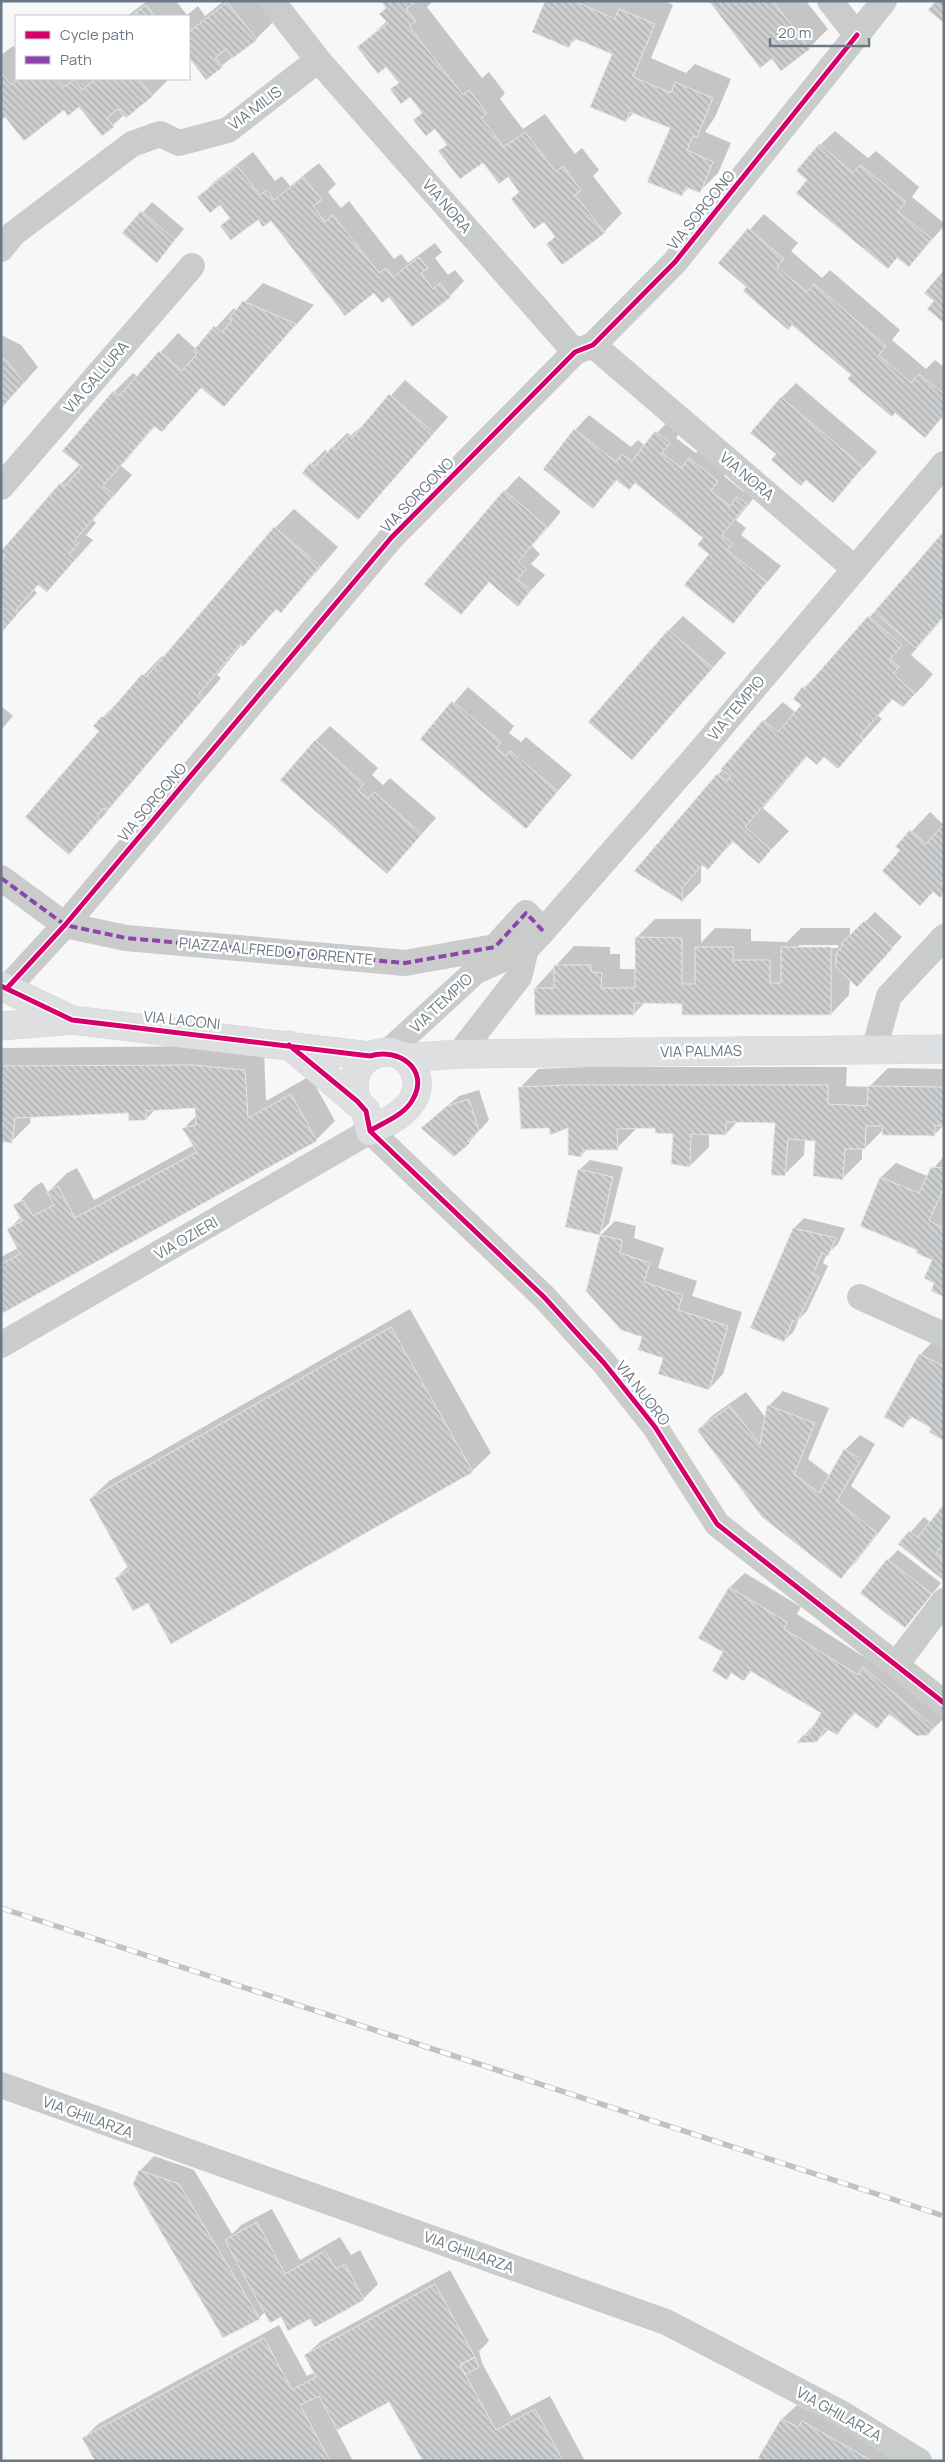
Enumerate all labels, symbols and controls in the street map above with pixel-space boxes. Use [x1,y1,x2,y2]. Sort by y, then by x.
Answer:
legend [15,15,190,80]
scale bar [770,15,869,47]
text: 20 m [778,22,811,43]
text: Cycle path [60,24,134,45]
text: Path [60,49,92,70]
street label: VIA MILIS [224,81,286,135]
street label: VIA SORGONO [662,166,740,254]
street label: VIA NORA [418,175,477,238]
street label: VIA GALLURA [59,336,134,418]
street label: VIA NORA [715,447,779,505]
street label: VIA SORGONO [376,453,458,537]
street label: VIA TEMPIO [703,671,769,745]
street label: VIA SORGONO [113,758,191,846]
street label: PIAZZA ALFREDO TORRENTE [178,932,374,970]
street label: VIA TEMPIO [405,968,477,1037]
street label: VIA LACONI [142,1006,222,1034]
street label: VIA PALMAS [660,1040,742,1062]
street label: VIA OZIERI [150,1211,222,1265]
street label: VIA NUORO [611,1356,675,1430]
street label: VIA GHILARZA [40,2091,137,2143]
street label: VIA GHILARZA [421,2226,518,2278]
street label: VIA GHILARZA [792,2382,886,2446]

